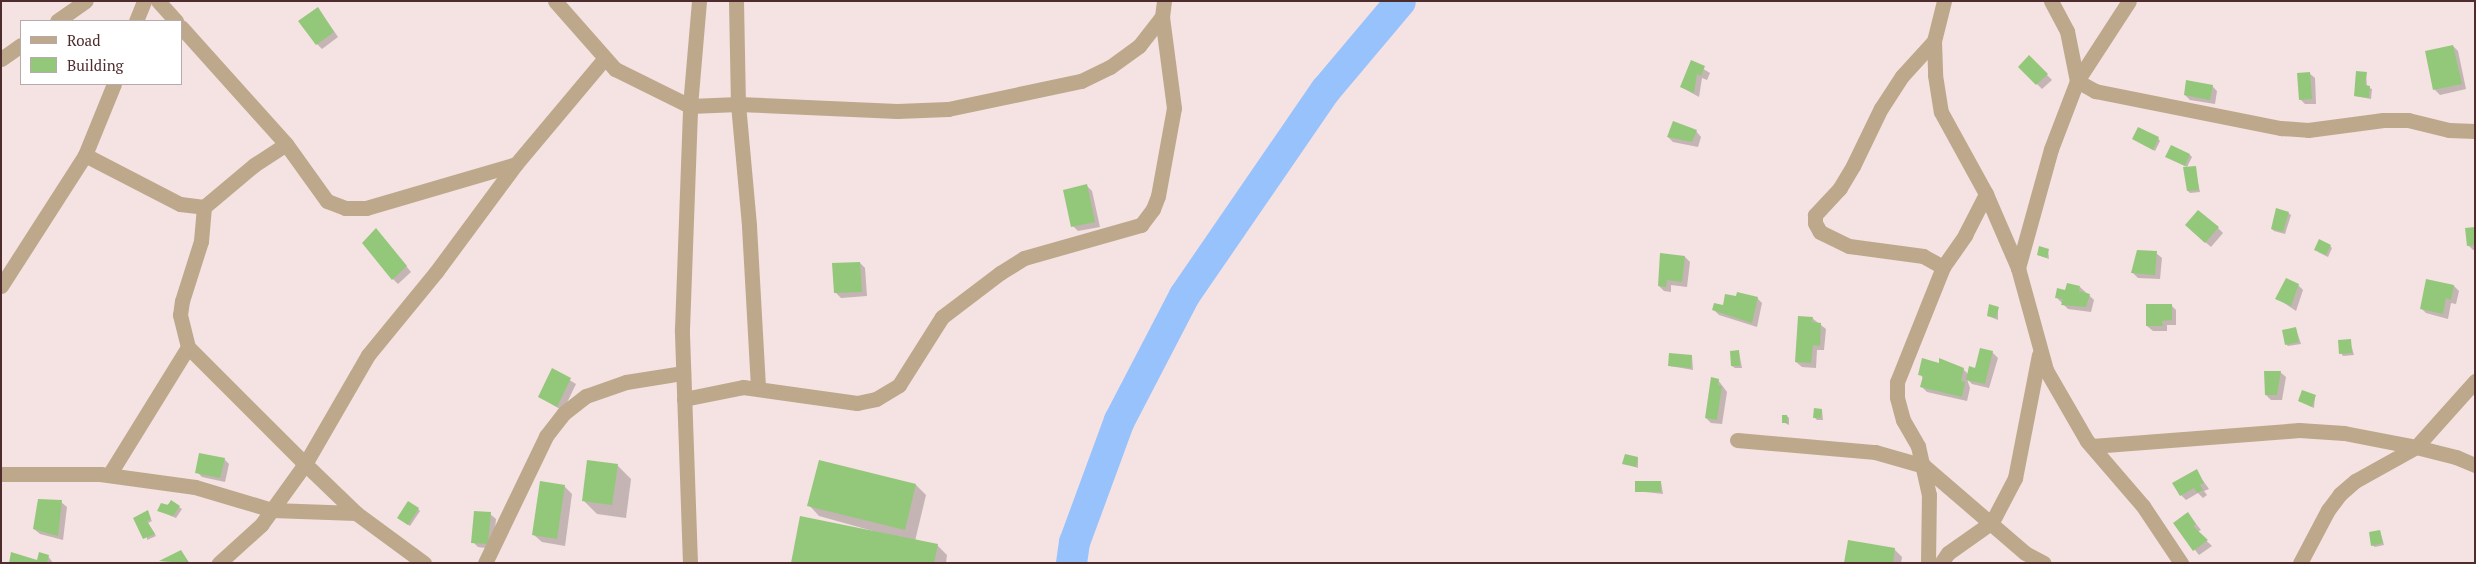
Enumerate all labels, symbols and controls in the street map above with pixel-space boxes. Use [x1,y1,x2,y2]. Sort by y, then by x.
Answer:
legend [20,20,182,85]
text: Road [67,30,100,50]
text: Building [67,55,124,75]

